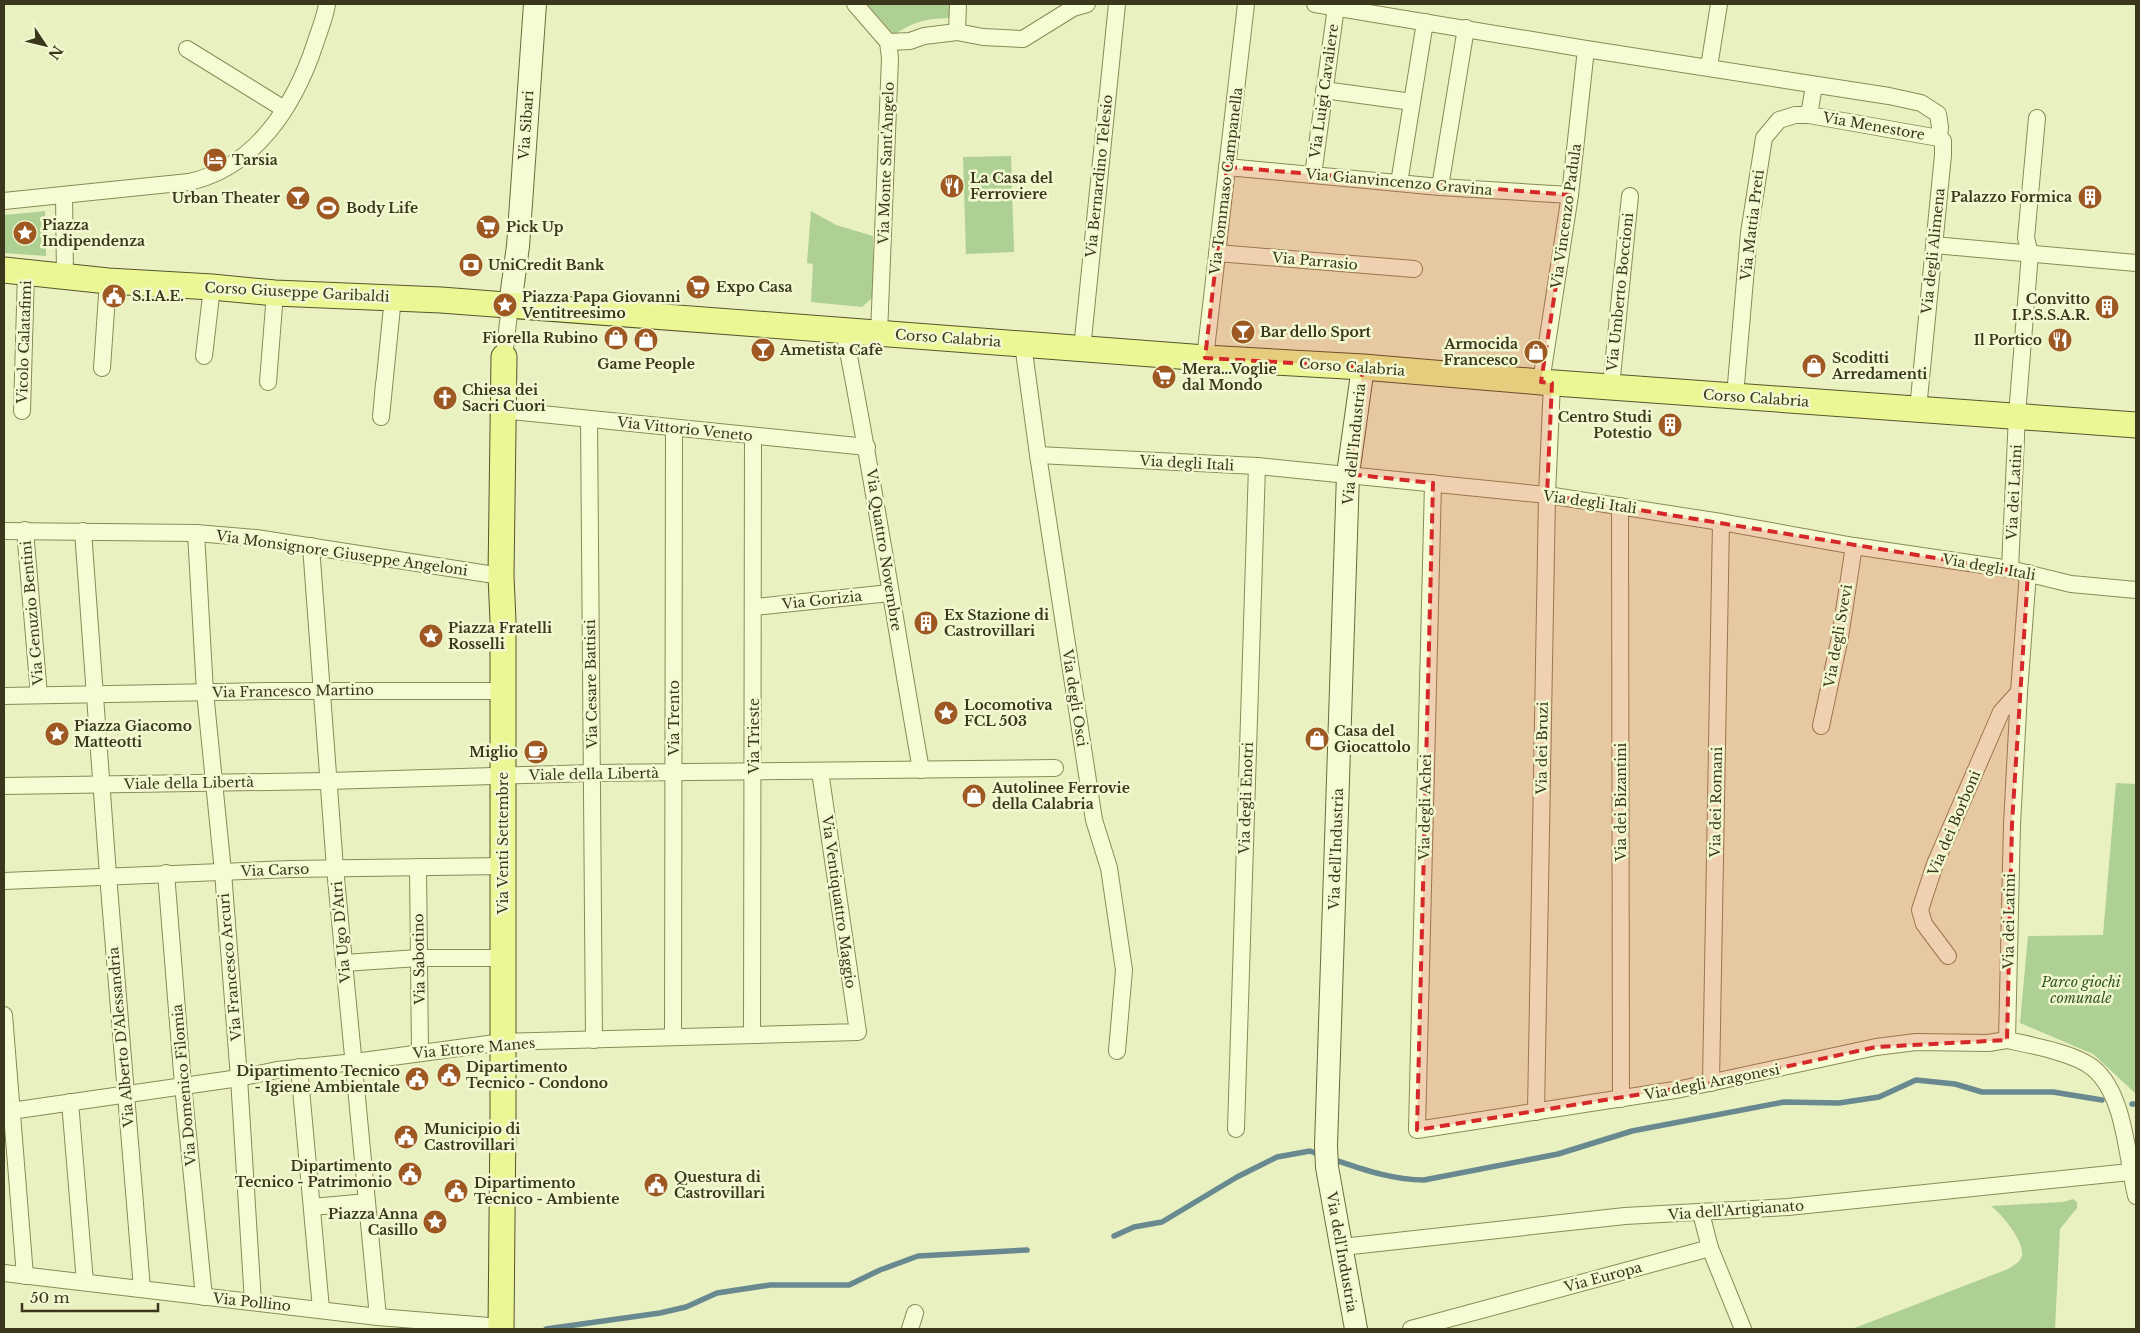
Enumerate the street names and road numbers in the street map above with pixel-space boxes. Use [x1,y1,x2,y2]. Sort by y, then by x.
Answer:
street label: Via Luigi Cavaliere [1306,23,1342,160]
street label: Via Monte Sant'Angelo [874,81,898,246]
street label: Via Tommaso Campanella [1205,86,1246,277]
street label: Via Sibari [515,90,537,161]
street label: Via Bernardino Telesio [1081,94,1117,259]
street label: Via Menestore [1821,108,1926,144]
street label: Via Vincenzo Padula [1547,142,1585,291]
street label: Via Gianvincenzo Gravina [1304,165,1493,199]
street label: Via Mattia Preti [1736,168,1768,282]
street label: Via degli Alimena [1917,187,1949,316]
street label: Via Umberto Boccioni [1603,212,1637,373]
street label: Via Parrasio [1270,248,1359,274]
street label: Corso Giuseppe Garibaldi [204,278,390,306]
street label: Vicolo Calatafimi [13,280,35,405]
street label: Corso Calabria [894,325,1002,351]
street label: Corso Calabria [1298,354,1406,380]
street label: Via dell'Industria [1339,382,1369,507]
street label: Corso Calabria [1702,385,1810,411]
street label: Via Vittorio Veneto [615,413,754,445]
street label: Via dei Latini [2002,443,2026,541]
street label: Via degli Itali [1138,451,1235,474]
street label: Via Quattro Novembre [862,467,906,632]
street label: Via degli Itali [1541,486,1638,518]
street label: Via Monsignore Giuseppe Angeloni [214,526,469,580]
street label: Via Genuzio Bentini [17,540,47,687]
street label: Via degli Itali [1940,550,2037,584]
street label: Via degli Svevi [1820,583,1856,690]
street label: Via Gorizia [780,587,863,613]
street label: Via Cesare Battisti [581,619,601,750]
street label: Via degli Osci [1058,647,1092,748]
street label: Via Trento [665,680,683,757]
street label: Via Francesco Martino [211,681,374,701]
street label: Via Trieste [745,698,763,775]
street label: Via dei Bruzi [1532,701,1552,796]
street label: Via degli Enotri [1235,741,1257,855]
street label: Via dei Bizantini [1612,742,1630,862]
street label: Via dei Romani [1706,746,1726,859]
street label: Via degli Achei [1415,753,1435,861]
street label: Viale della Libertà [528,764,659,784]
street label: Via dei Borboni [1923,767,1984,879]
street label: Via Venti Settembre [494,772,512,915]
street label: Viale della Libertà [123,773,254,793]
street label: Via dell'Industria [1325,787,1347,911]
street label: Via Ventiquattro Maggio [818,813,860,990]
street label: Via Carso [239,860,310,880]
street label: Via dei Latini [1999,873,2019,970]
street label: Via Ugo D'Atri [328,880,355,985]
street label: Via Francesco Arcuri [215,892,246,1043]
street label: Via Sabotino [409,913,429,1006]
street label: Via Alberto D'Alessandria [104,946,138,1129]
street label: Via Domenico Filomia [168,1003,200,1168]
street label: Via Ettore Manes [411,1034,536,1062]
street label: Via degli Aragonesi [1642,1060,1781,1104]
street label: Via dell'Industria [1322,1189,1361,1314]
street label: Via dell'Artigianato [1666,1196,1805,1224]
street label: Via Europa [1561,1258,1644,1296]
street label: Via Pollino [211,1289,292,1315]

